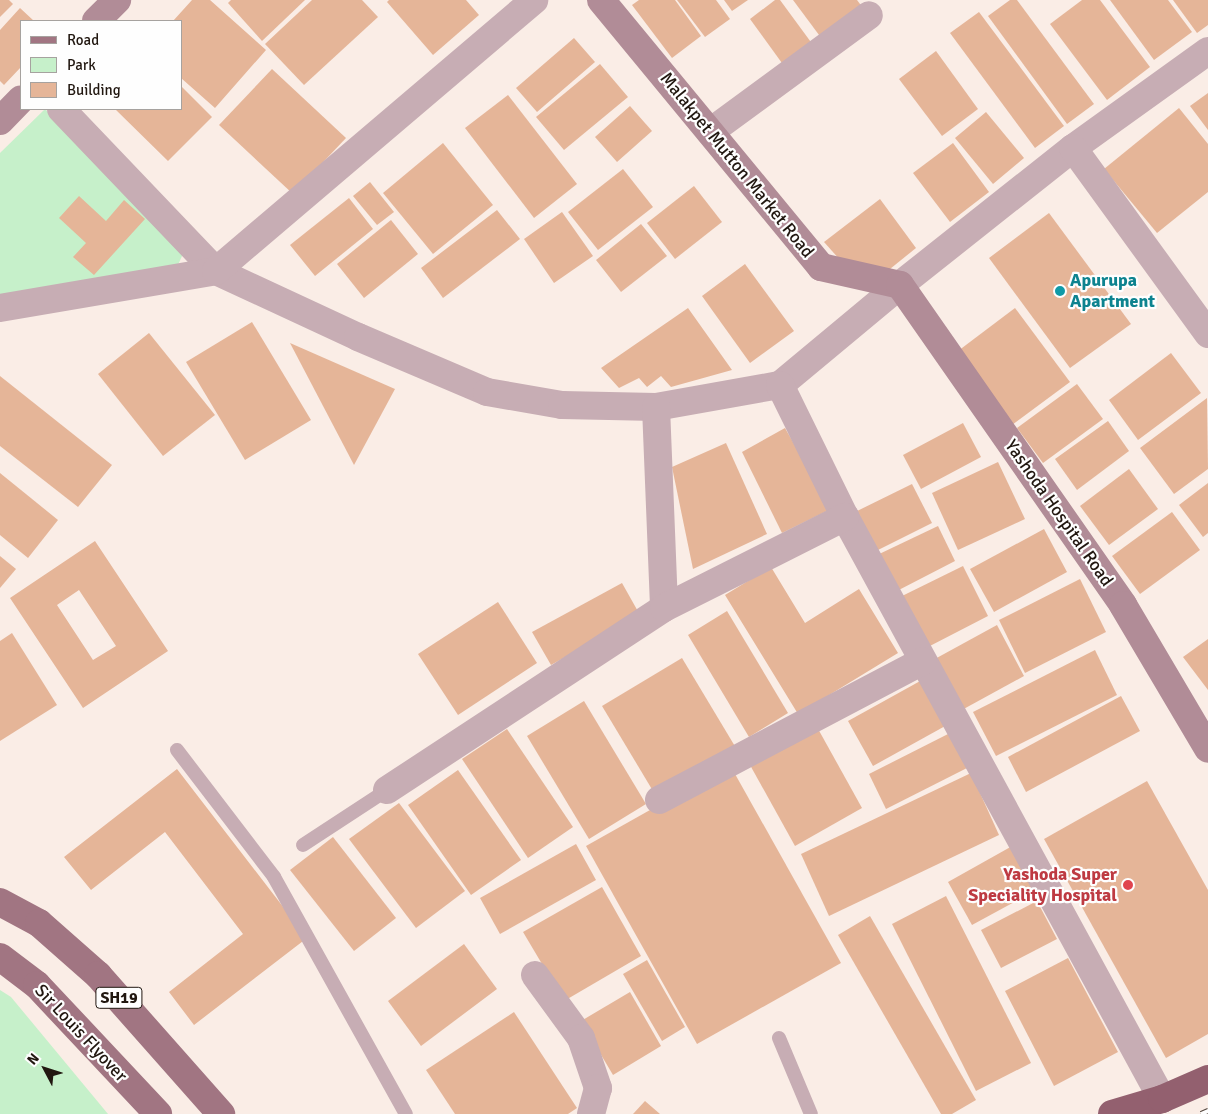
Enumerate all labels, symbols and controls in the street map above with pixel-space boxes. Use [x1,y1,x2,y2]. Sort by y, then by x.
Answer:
legend [20,20,182,110]
text: Road [67,31,99,49]
text: Park [67,56,96,74]
street label: Malakpet Mutton Market Road [655,68,819,262]
text: Building [67,81,121,99]
place label: Apurupa Apartment [1070,270,1155,312]
marker: Apurupa Apartment [1054,285,1066,297]
street label: Yashoda Hospital Road [1000,436,1118,590]
place label: Yashoda Super Speciality Hospital [968,864,1117,906]
marker: Yashoda Super Speciality Hospital [1121,878,1135,892]
street label: Sir Louis Flyover [30,980,132,1086]
road number: SH19 [95,984,143,1011]
north arrow [20,1044,70,1094]
text: N [23,1050,43,1068]

